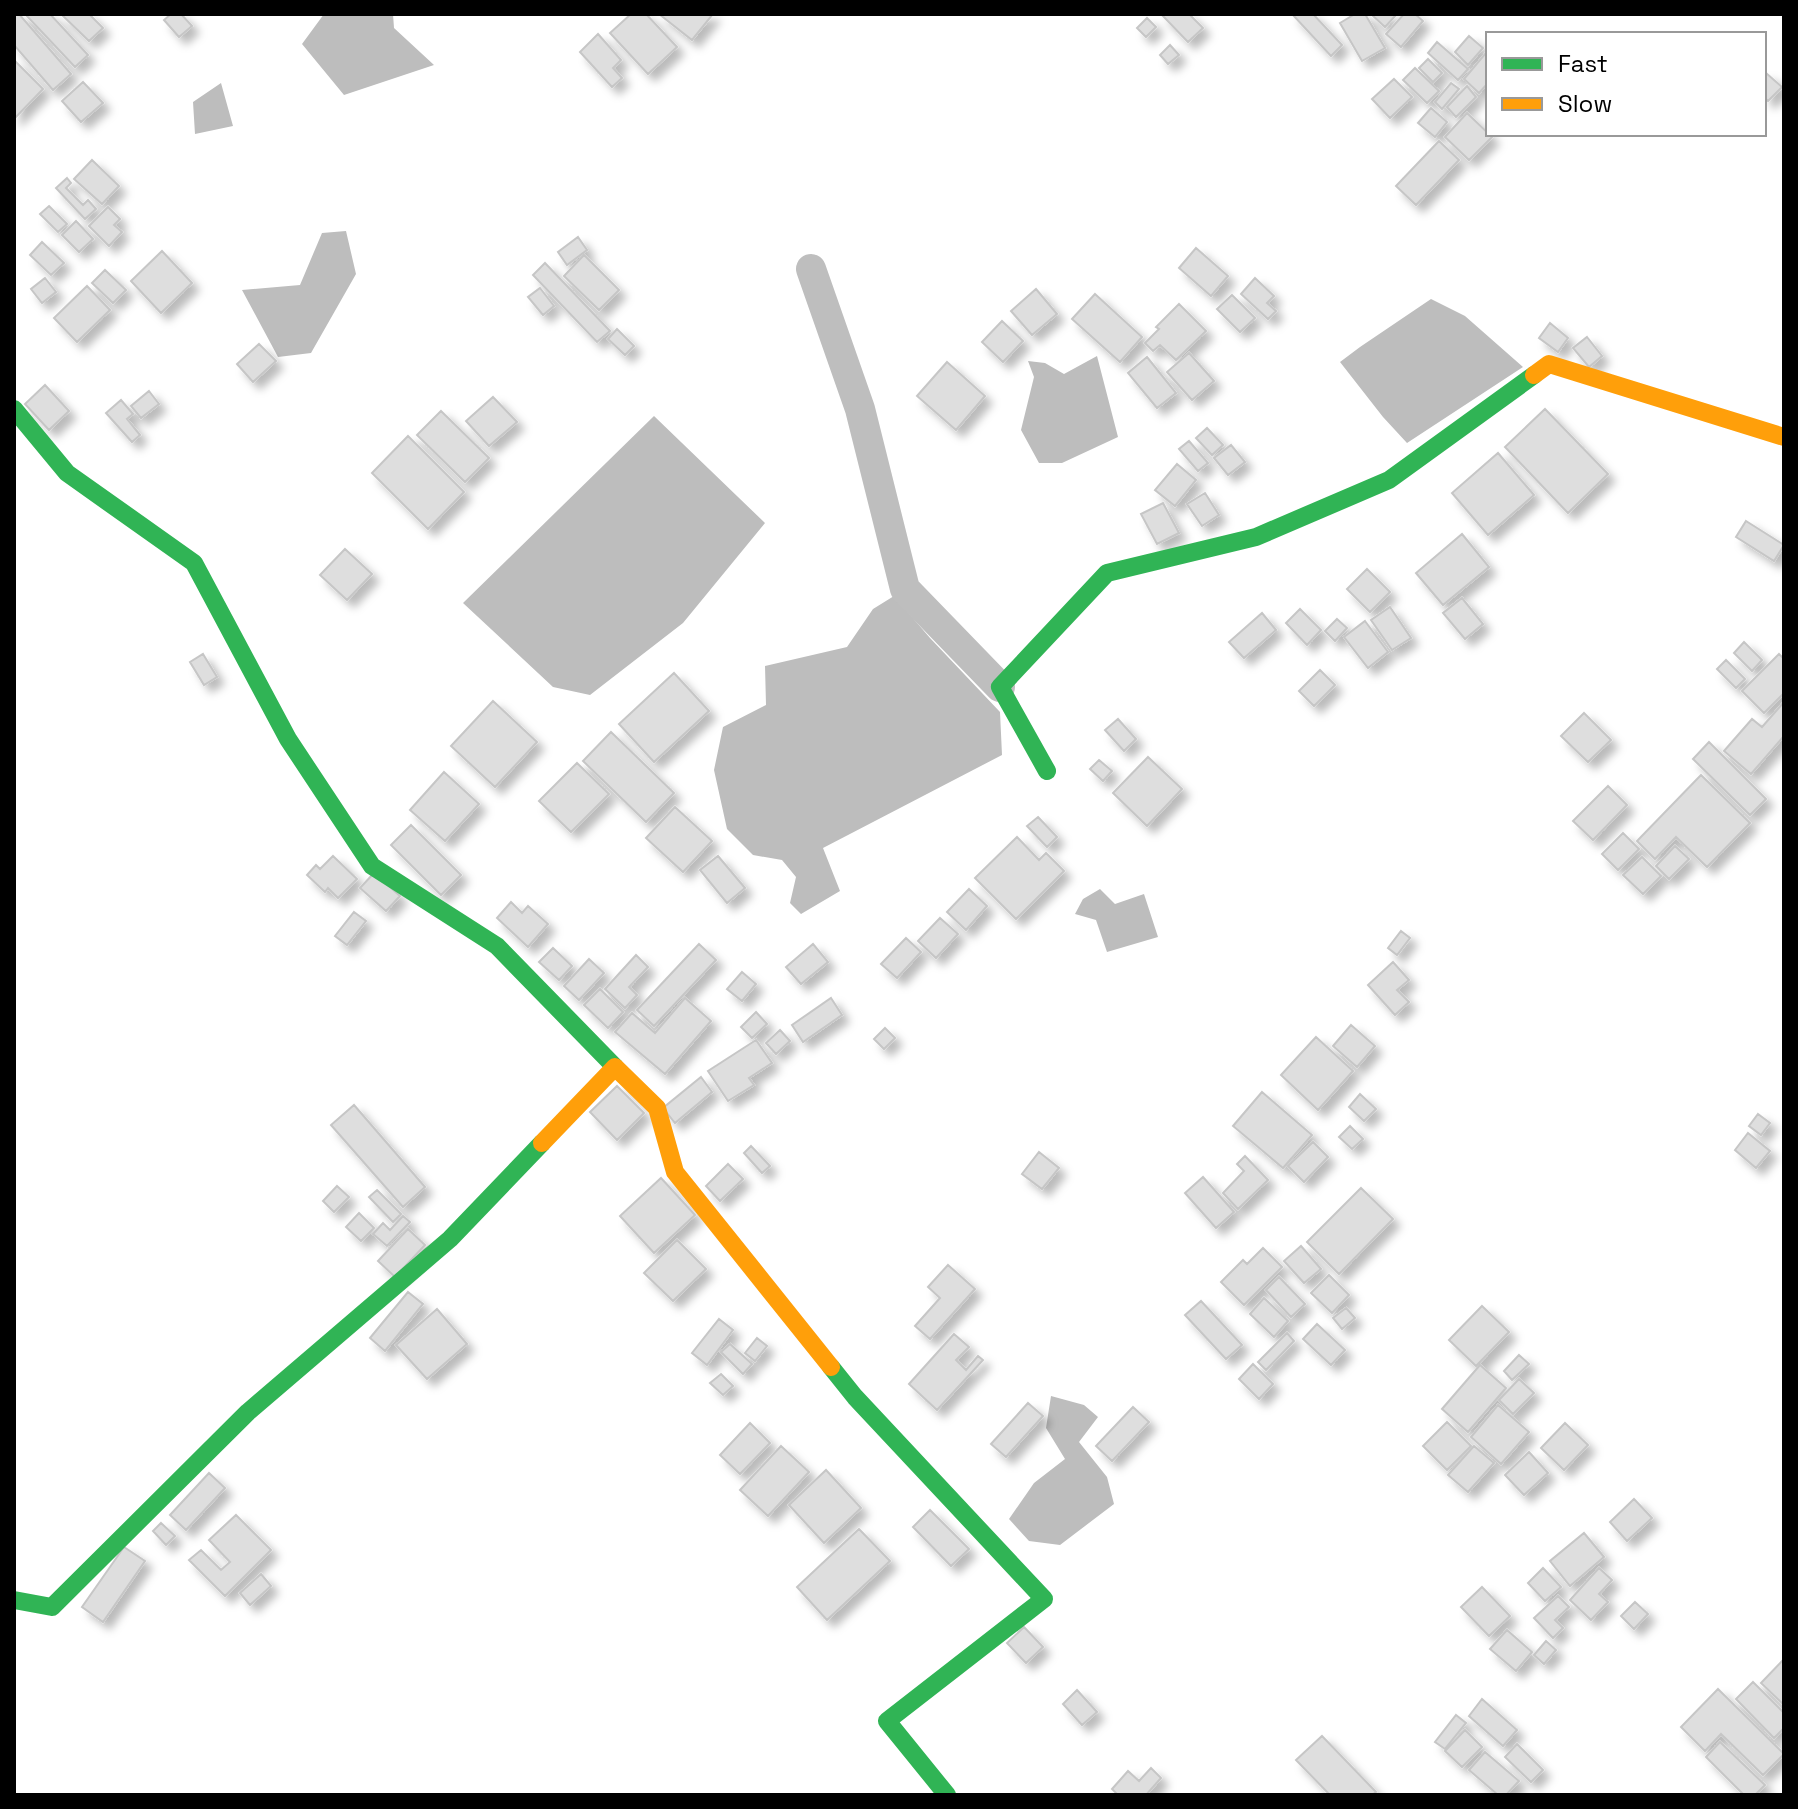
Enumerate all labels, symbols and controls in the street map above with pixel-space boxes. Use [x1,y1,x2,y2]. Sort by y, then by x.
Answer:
legend [1486,32,1766,136]
text: Fast [1558,48,1608,79]
text: Slow [1558,88,1612,119]

